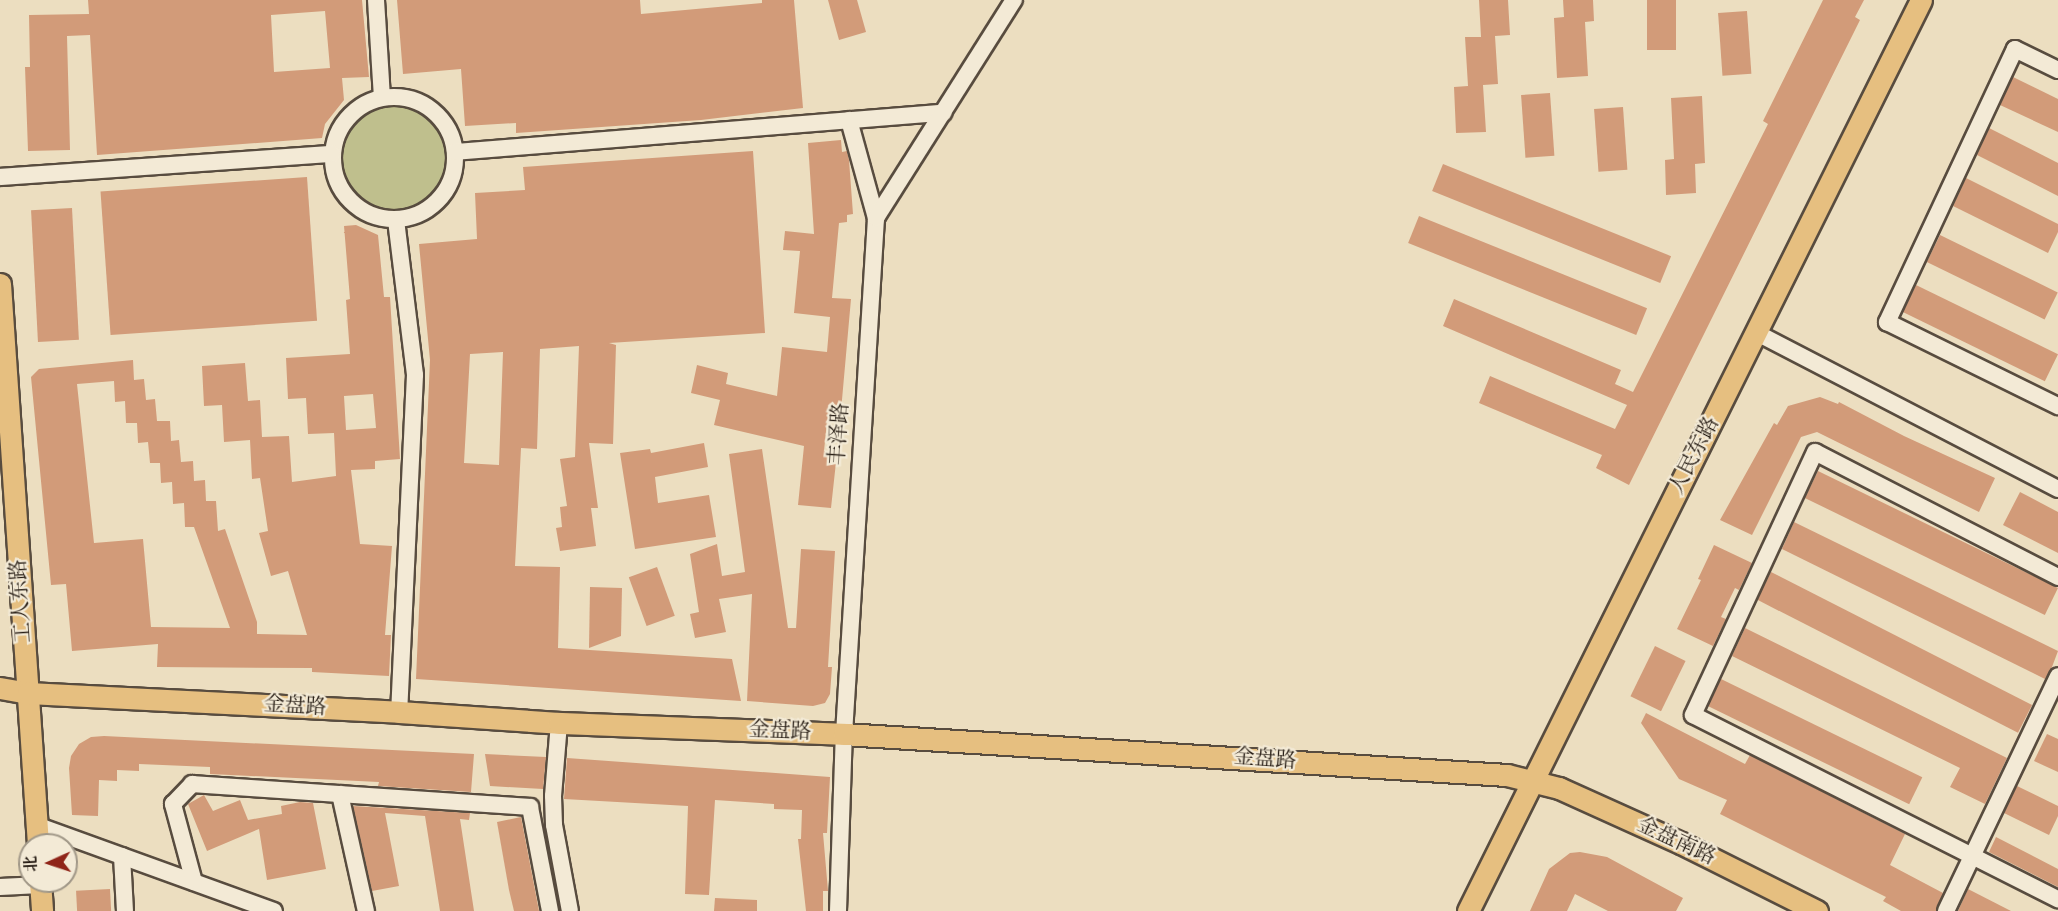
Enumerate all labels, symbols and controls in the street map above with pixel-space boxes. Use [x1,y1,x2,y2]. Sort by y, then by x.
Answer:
street label: 丰泽路 [825,402,855,466]
street label: 人民东路 [1665,413,1725,499]
street label: 工人东路 [7,558,37,644]
street label: 金盘路 [263,693,327,721]
street label: 金盘路 [748,718,812,746]
street label: 金盘路 [1233,745,1297,775]
street label: 金盘南路 [1633,813,1719,871]
north arrow [18,833,78,893]
text: 北 [22,855,42,872]

